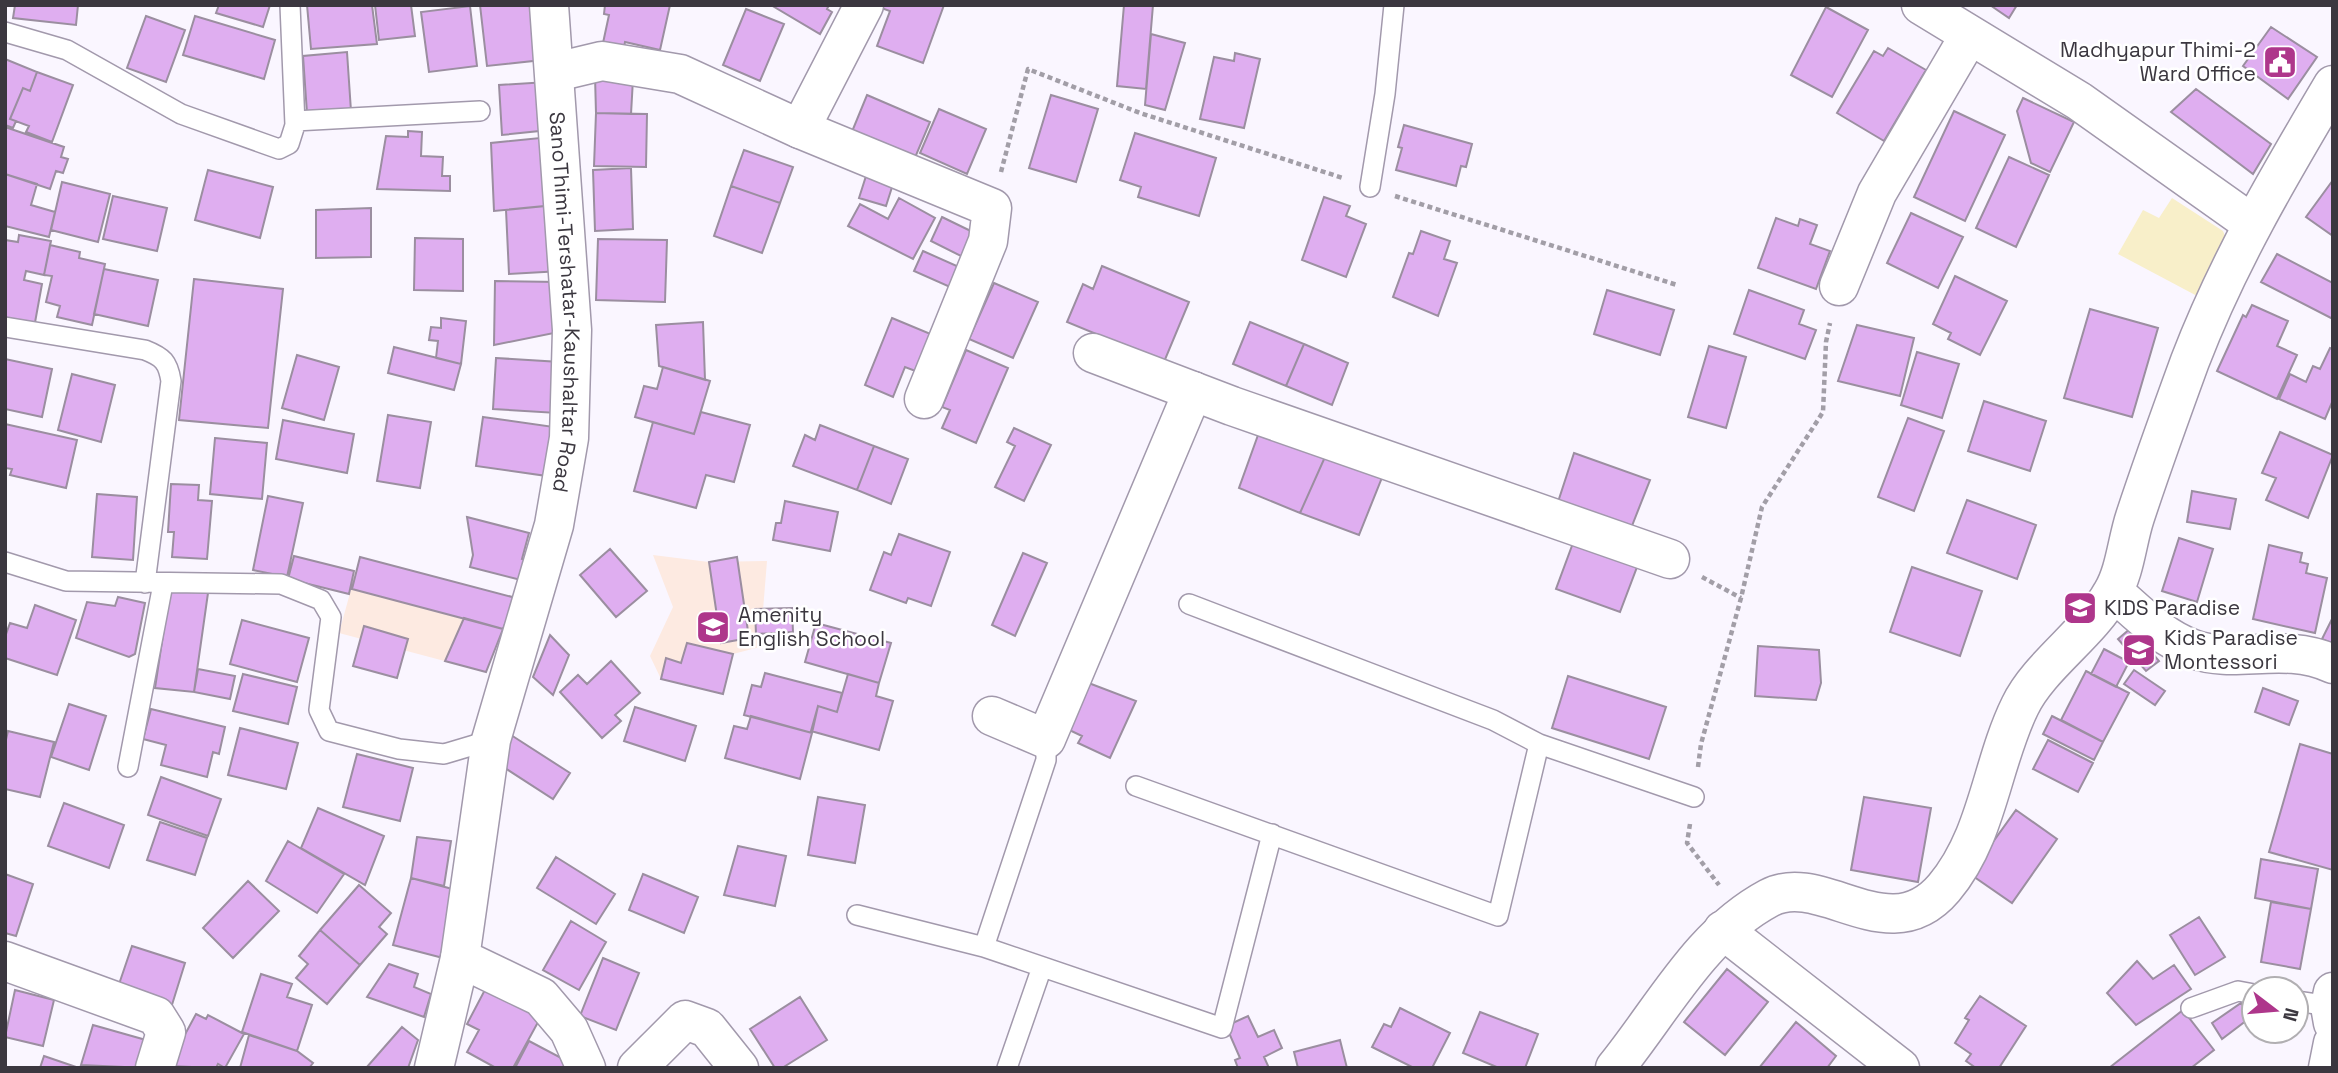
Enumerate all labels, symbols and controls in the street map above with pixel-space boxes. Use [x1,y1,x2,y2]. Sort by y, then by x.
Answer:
place label: Madhyapur Thimi-2 Ward Office [2060,36,2256,87]
public building icon: Madhyapur Thimi-2 Ward Office [2261,43,2299,81]
street label: SanoThimi-Tershatar-Kaushaltar Road [544,111,586,495]
school or university icon: KIDS Paradise [2061,589,2099,627]
place label: KIDS Paradise [2104,594,2240,621]
place label: Amenity English School [738,601,885,652]
school or university icon: Amenity English School [694,608,732,646]
place label: Kids Paradise Montessori [2164,624,2298,675]
school or university icon: Kids Paradise Montessori [2120,631,2158,669]
north arrow [2240,975,2310,1045]
text: N [2277,1005,2305,1024]

